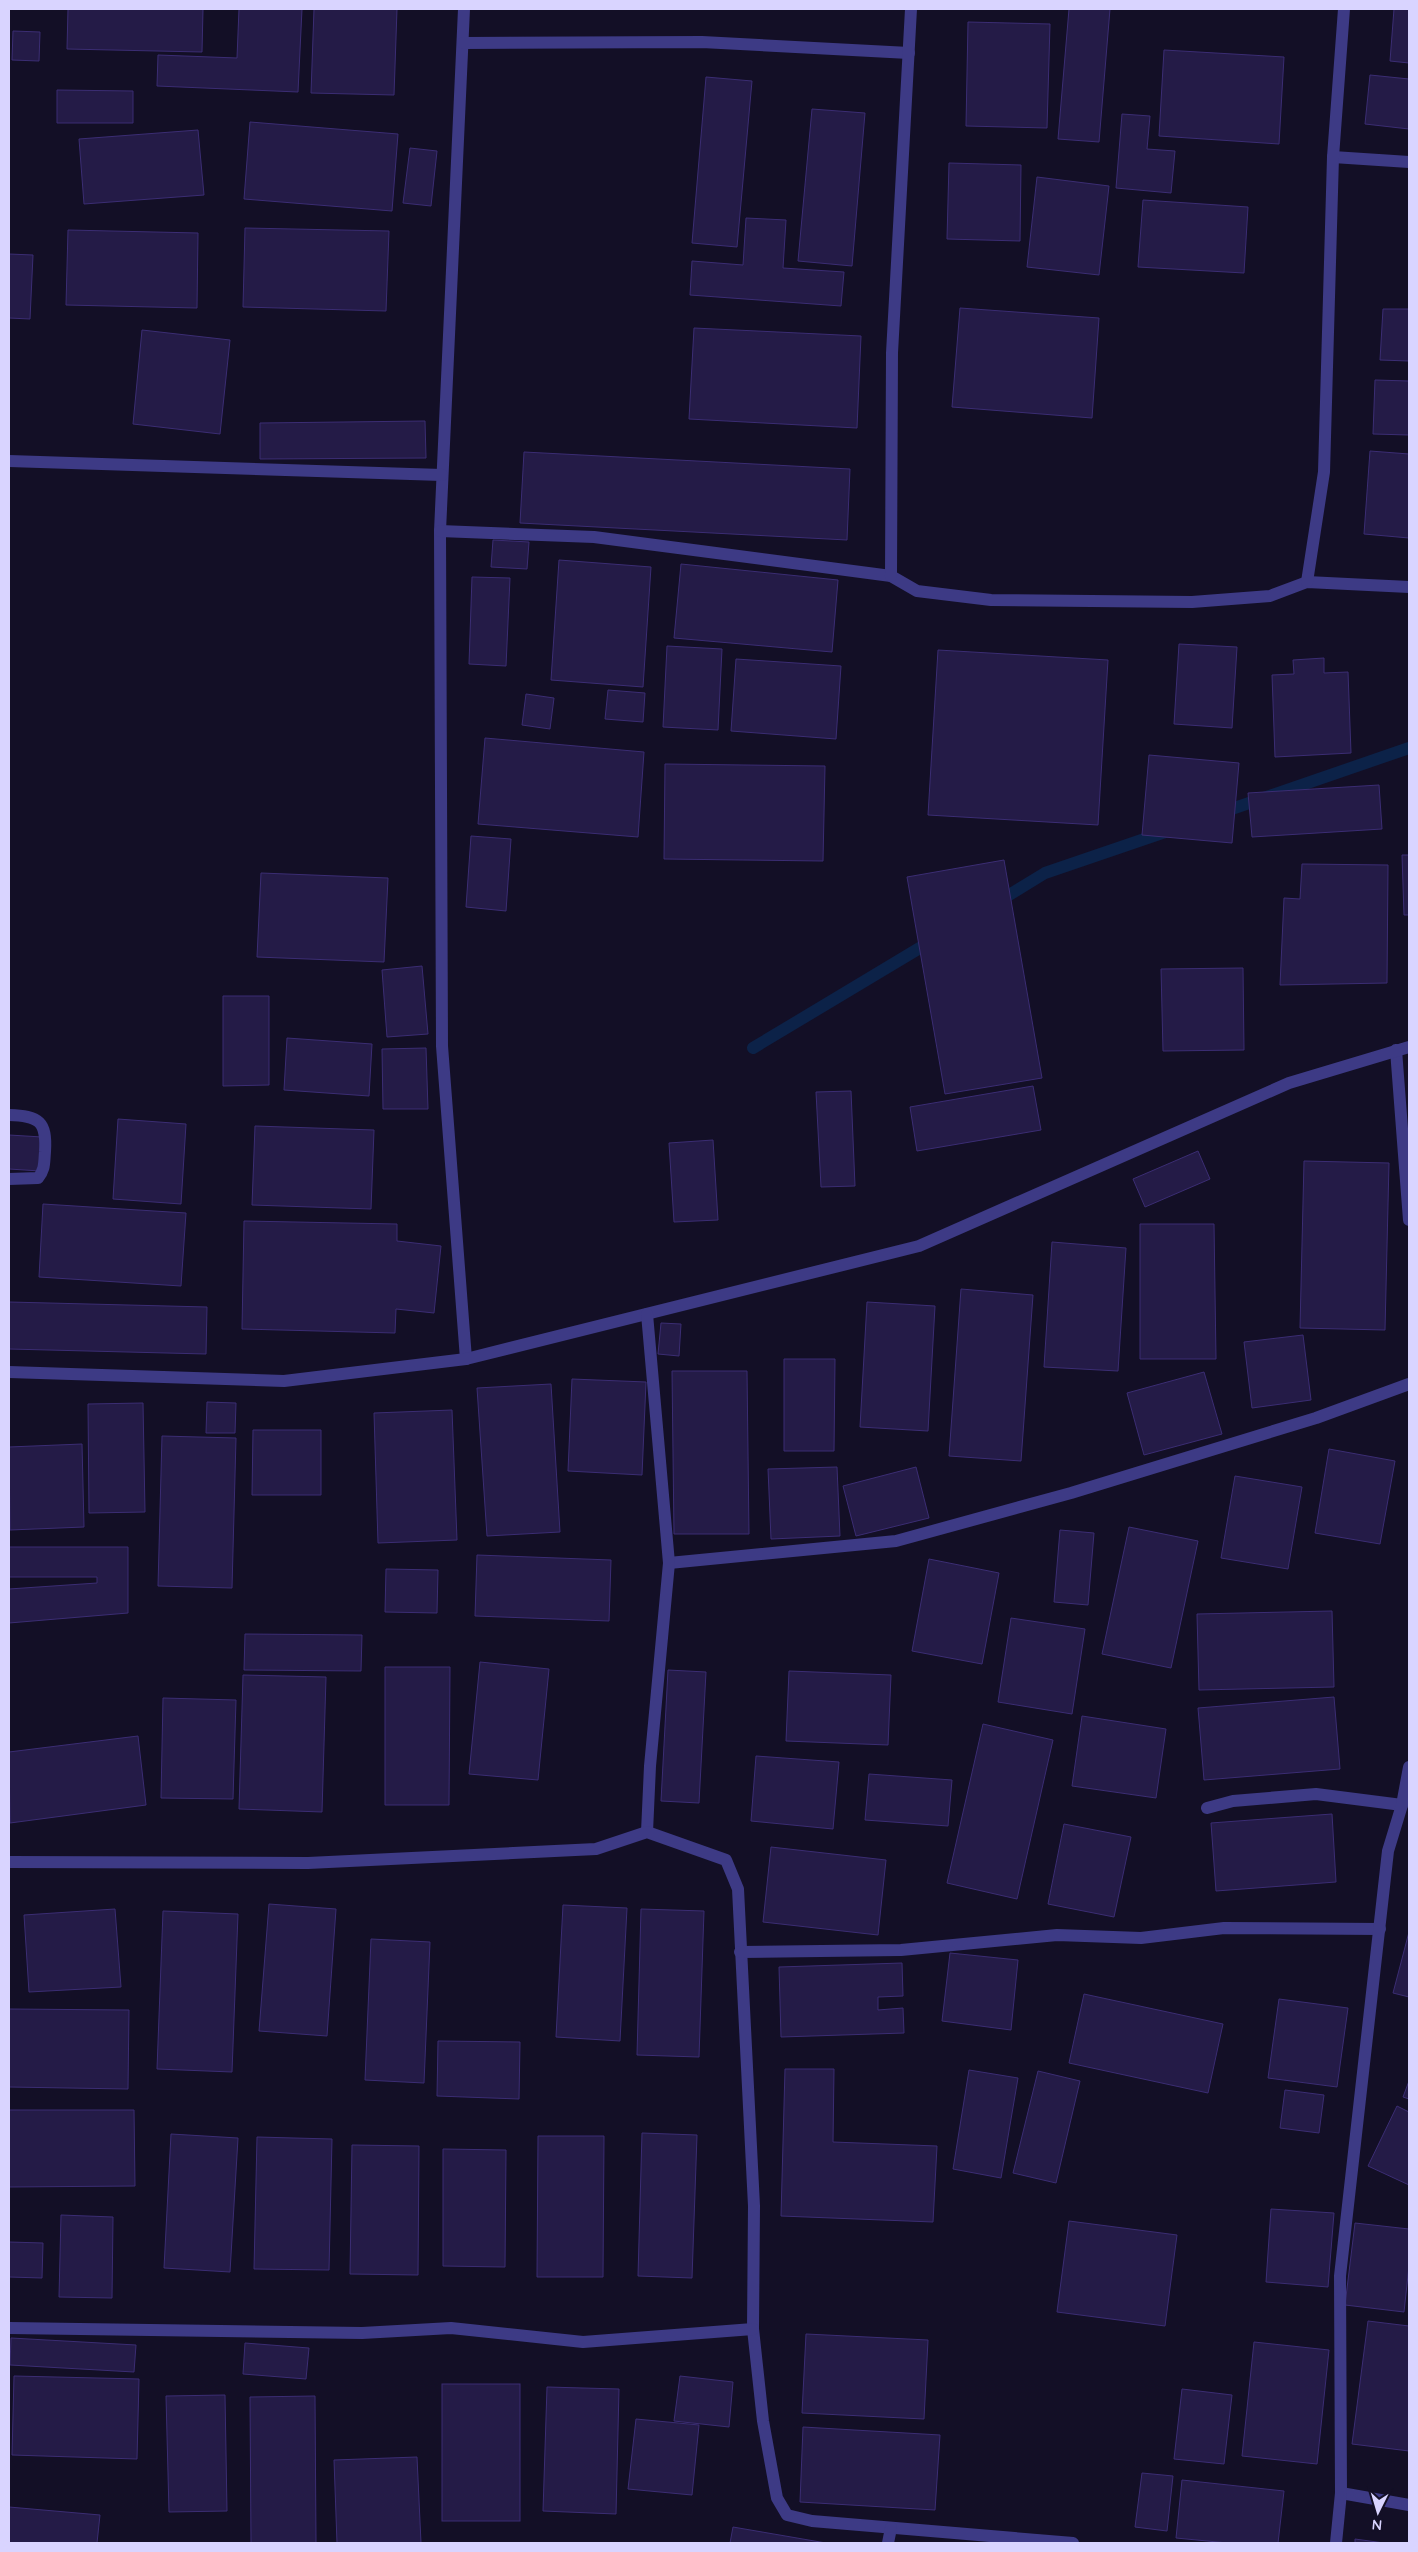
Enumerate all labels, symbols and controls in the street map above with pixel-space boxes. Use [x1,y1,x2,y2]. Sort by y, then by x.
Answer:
north arrow [1353,2487,1403,2537]
text: N [1371,2516,1383,2534]

